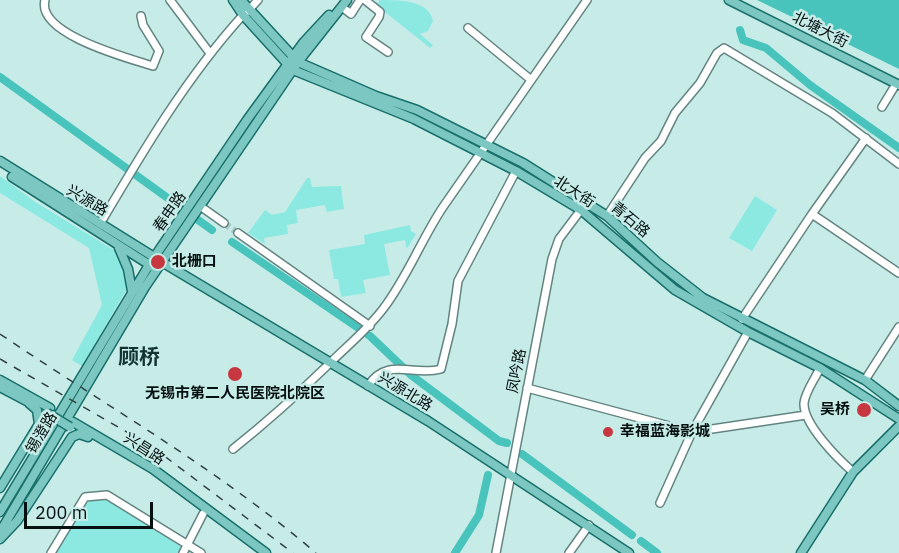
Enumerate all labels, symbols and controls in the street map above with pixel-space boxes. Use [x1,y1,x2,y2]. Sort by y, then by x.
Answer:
street label: 北塘大街 [789,8,851,52]
street label: 北大街 [550,172,598,212]
street label: 兴源路 [63,182,111,220]
street label: 春申路 [150,188,190,236]
street label: 青石路 [607,199,653,241]
marker: 北栅口 [149,253,167,271]
place label: 北栅口 [172,253,217,271]
district label: 顾桥 [118,345,160,371]
street label: 凤吟路 [504,347,530,395]
marker: 无锡市第二人民医院北院区 [226,365,244,383]
street label: 兴源北路 [375,369,435,415]
place label: 无锡市第二人民医院北院区 [145,385,325,403]
place label: 吴桥 [820,401,850,419]
marker: 吴桥 [855,401,873,419]
street label: 锡澄路 [23,409,61,457]
place label: 幸福蓝海影城 [620,423,710,441]
marker: 幸福蓝海影城 [601,425,615,439]
street label: 兴昌路 [120,429,168,469]
scale bar [27,490,156,528]
text: 200 m [35,501,87,524]

